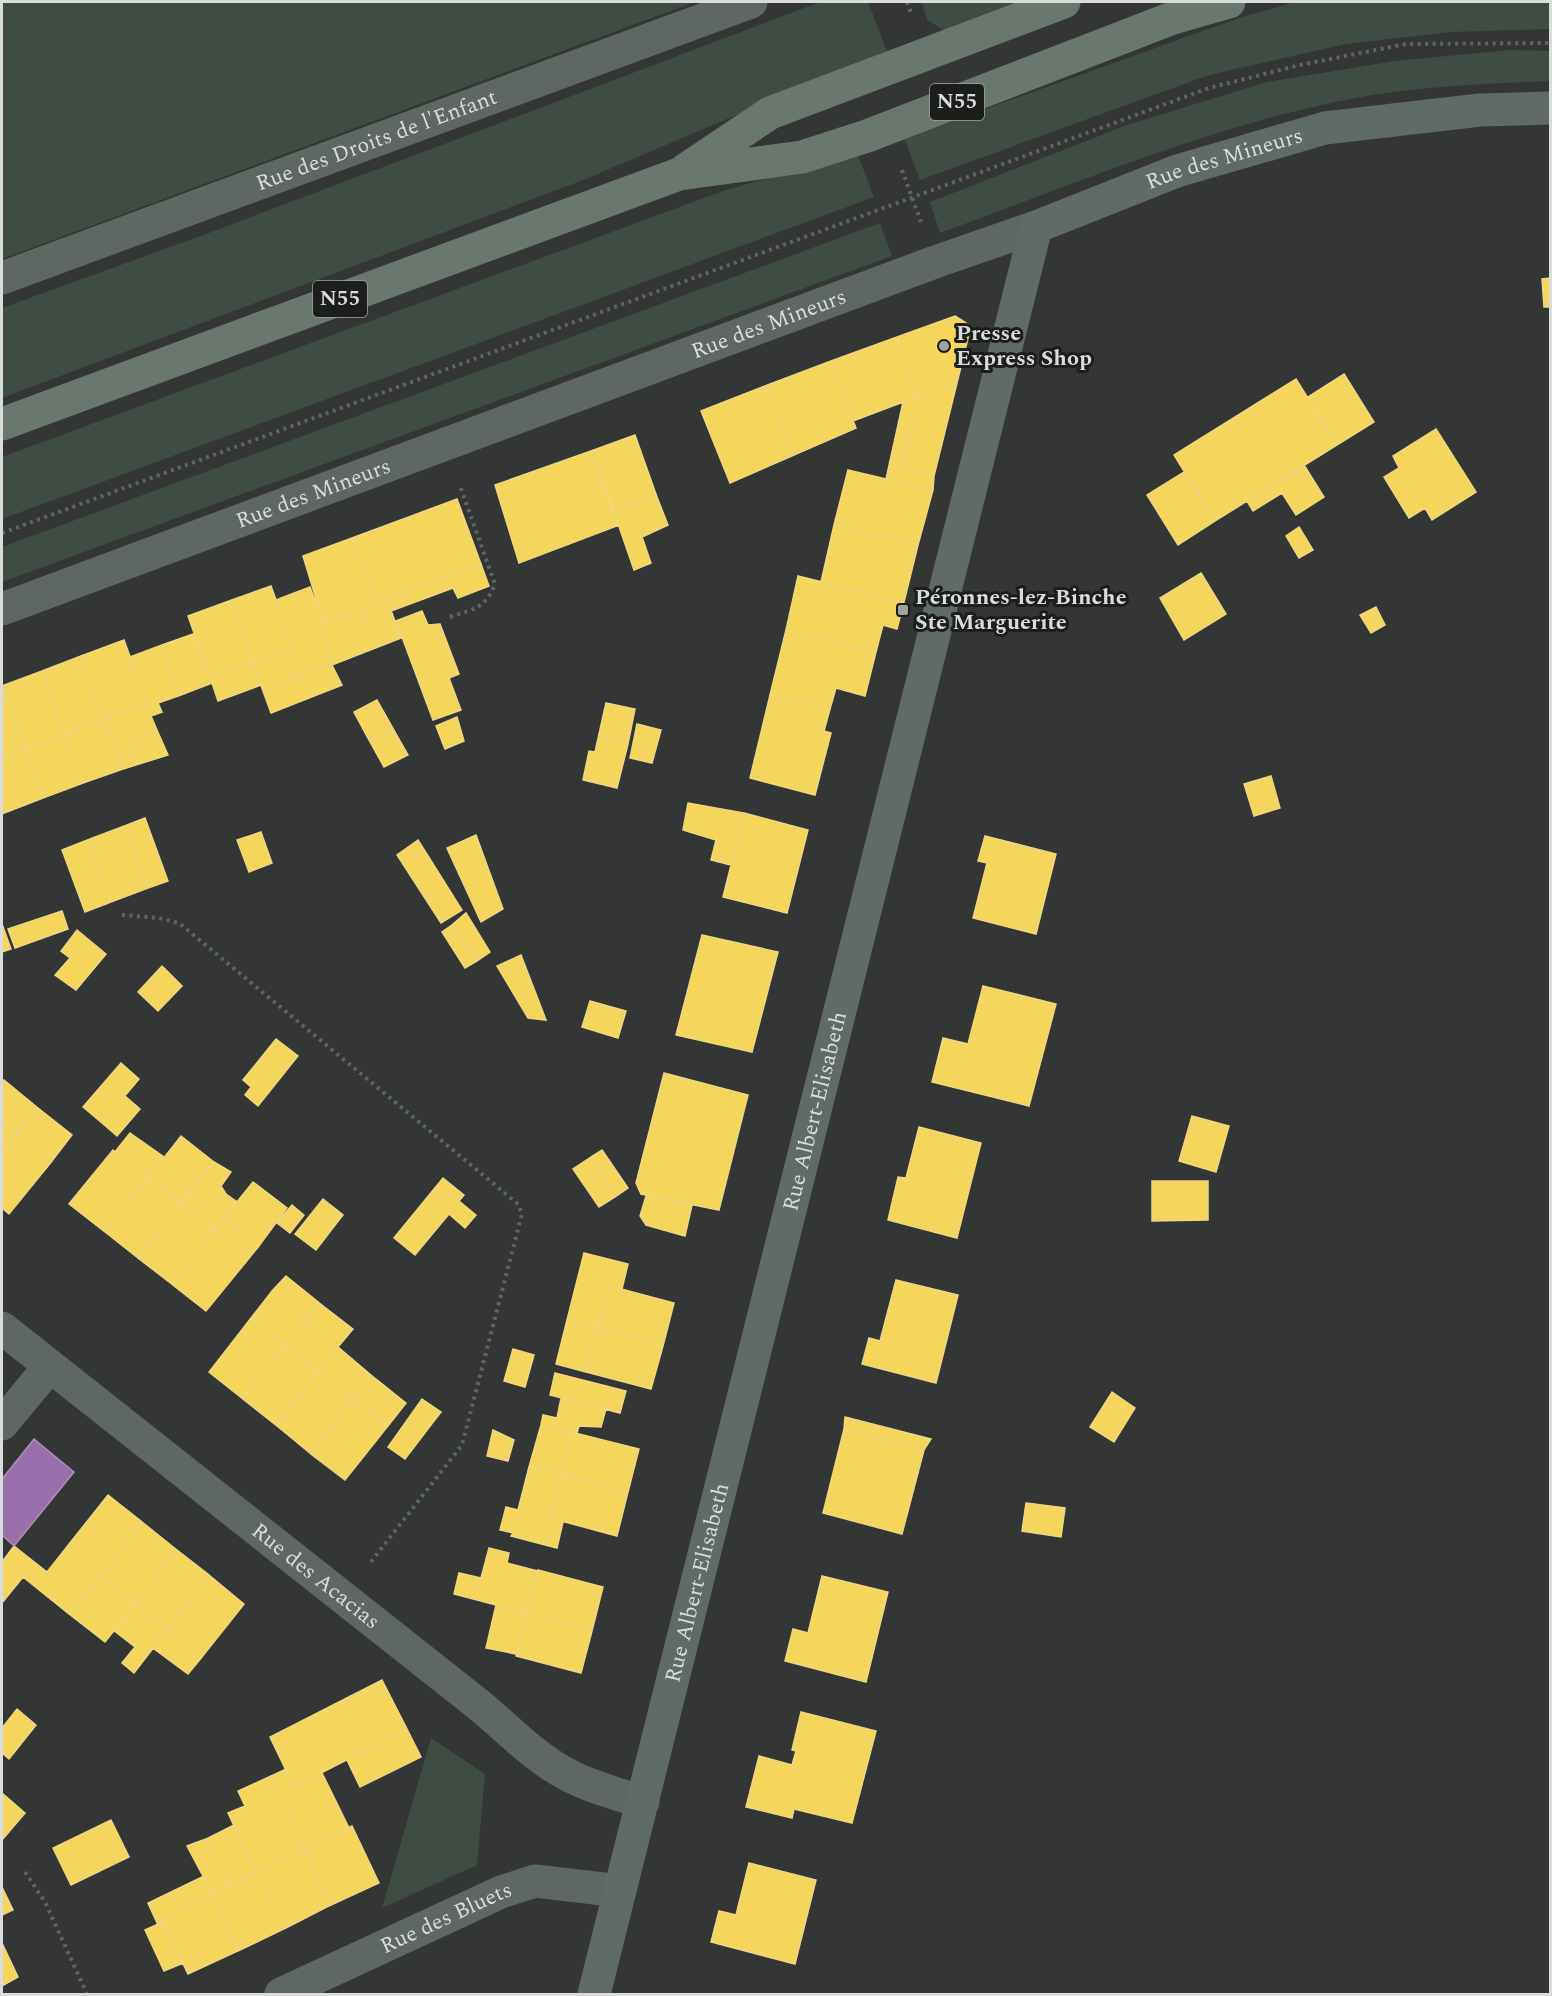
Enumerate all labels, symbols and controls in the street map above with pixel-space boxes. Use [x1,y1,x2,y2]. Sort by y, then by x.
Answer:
street label: Rue des Droits de l'Enfant [251,80,502,200]
road number: N55 [930,84,984,120]
street label: Rue des Mineurs [1141,119,1307,198]
street label: Rue des Mineurs [686,280,851,368]
road number: N55 [313,281,367,317]
place label: Presse Express Shop [956,317,1092,375]
marker: Presse Express Shop [937,339,951,353]
street label: Rue des Mineurs [231,449,395,537]
place label: Péronnes-lez-Binche Ste Marguerite [915,581,1127,639]
marker: Péronnes-lez-Binche Ste Marguerite [896,603,910,617]
street label: Rue Albert-Elisabeth [774,1008,856,1215]
street label: Rue Albert-Elisabeth [656,1479,738,1686]
street label: Rue des Acacias [244,1515,387,1637]
street label: Rue des Bluets [375,1873,516,1962]

